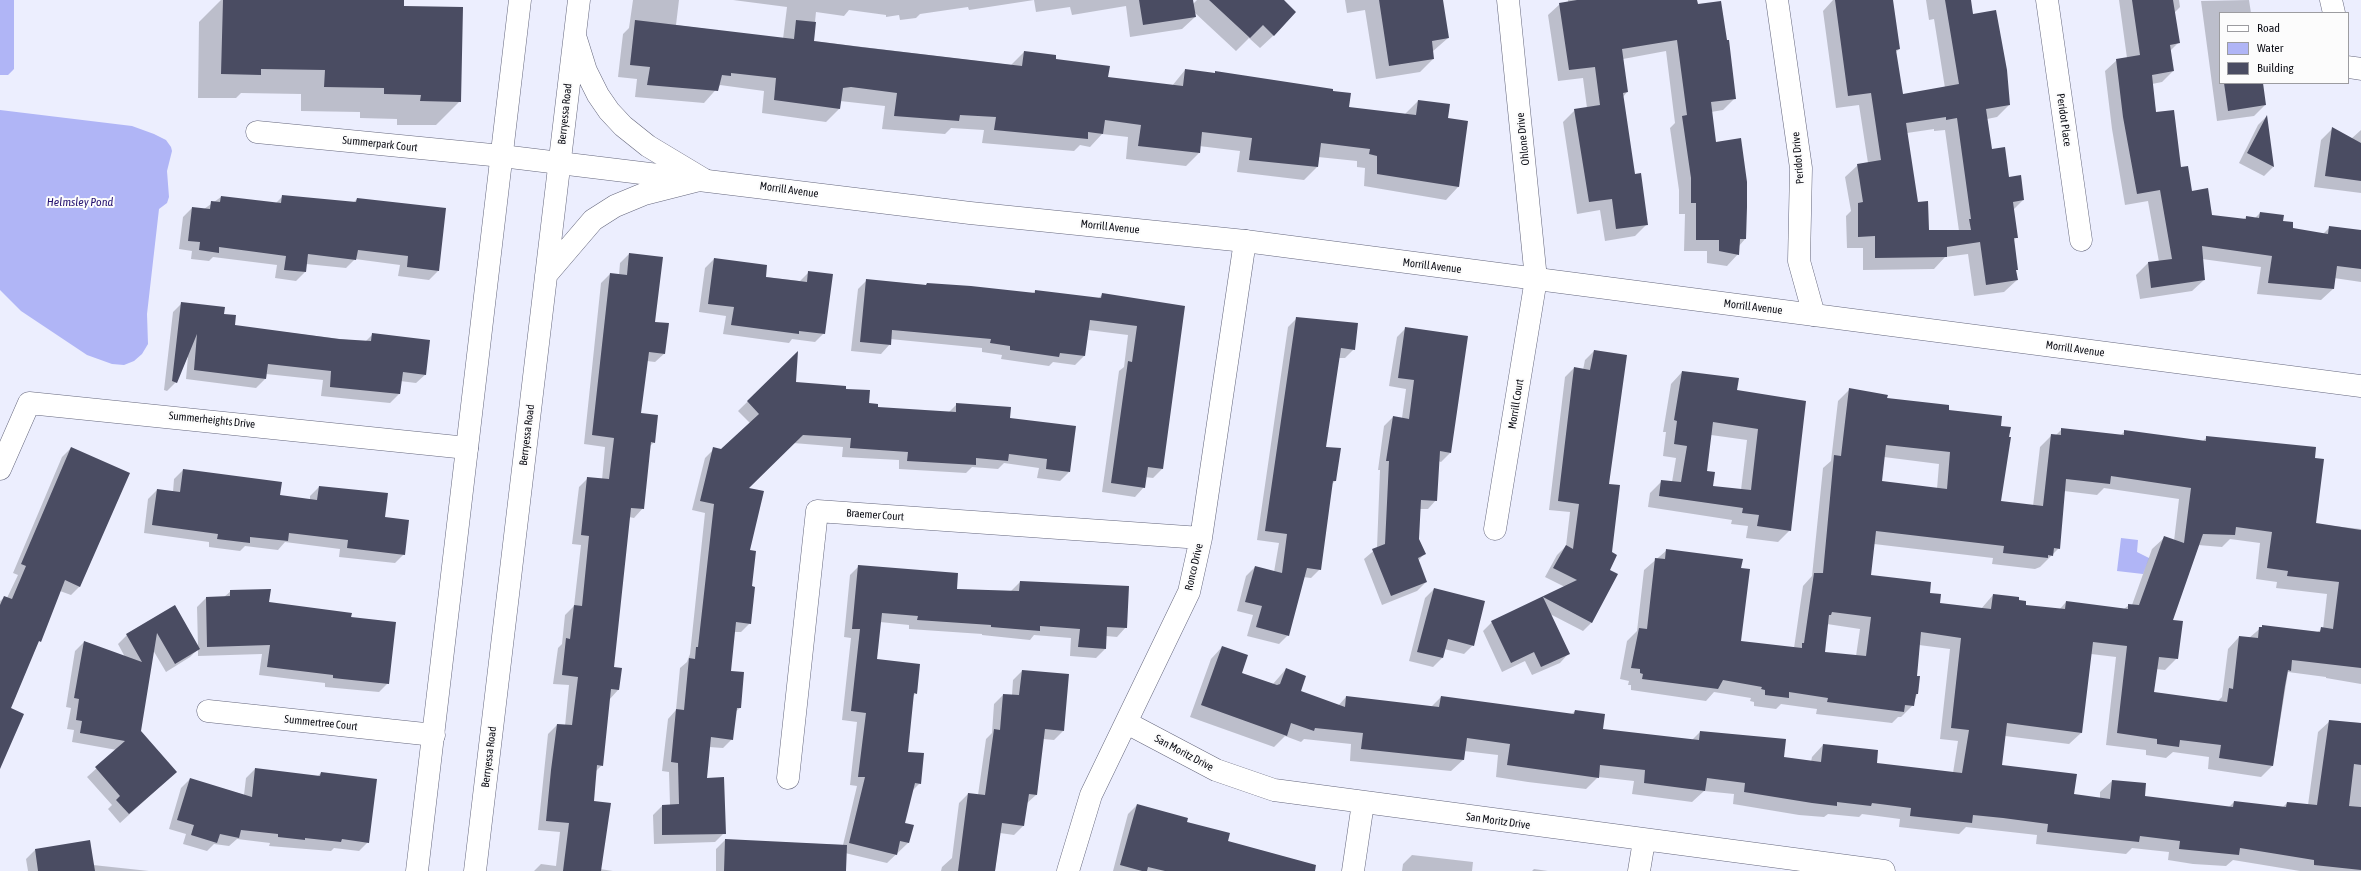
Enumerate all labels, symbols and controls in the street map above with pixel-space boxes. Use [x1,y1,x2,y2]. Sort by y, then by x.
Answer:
legend [2219,12,2349,84]
text: Road [2257,21,2280,35]
text: Water [2257,41,2283,55]
text: Building [2257,61,2294,75]
street label: Berryessa Road [555,83,575,145]
street label: Peridot Place [2054,93,2074,147]
street label: Ohlone Drive [1514,112,1532,166]
street label: Peridot Drive [1789,131,1807,185]
street label: Summerpark Court [342,133,418,155]
street label: Morrill Avenue [759,179,819,201]
water label: Helmsley Pond [47,195,113,209]
street label: Morrill Avenue [1080,217,1140,237]
street label: Morrill Avenue [1402,256,1462,276]
street label: Morrill Avenue [1723,297,1783,317]
street label: Morrill Avenue [2045,338,2105,360]
street label: Morrill Court [1506,378,1526,430]
street label: Berryessa Road [517,404,537,466]
street label: Summerheights Drive [168,409,256,431]
street label: Braemer Court [846,506,904,524]
street label: Ronco Drive [1182,542,1206,592]
street label: Summertree Court [284,713,358,733]
street label: Berryessa Road [479,726,499,788]
street label: San Moritz Drive [1152,732,1216,774]
street label: San Moritz Drive [1465,810,1531,832]

